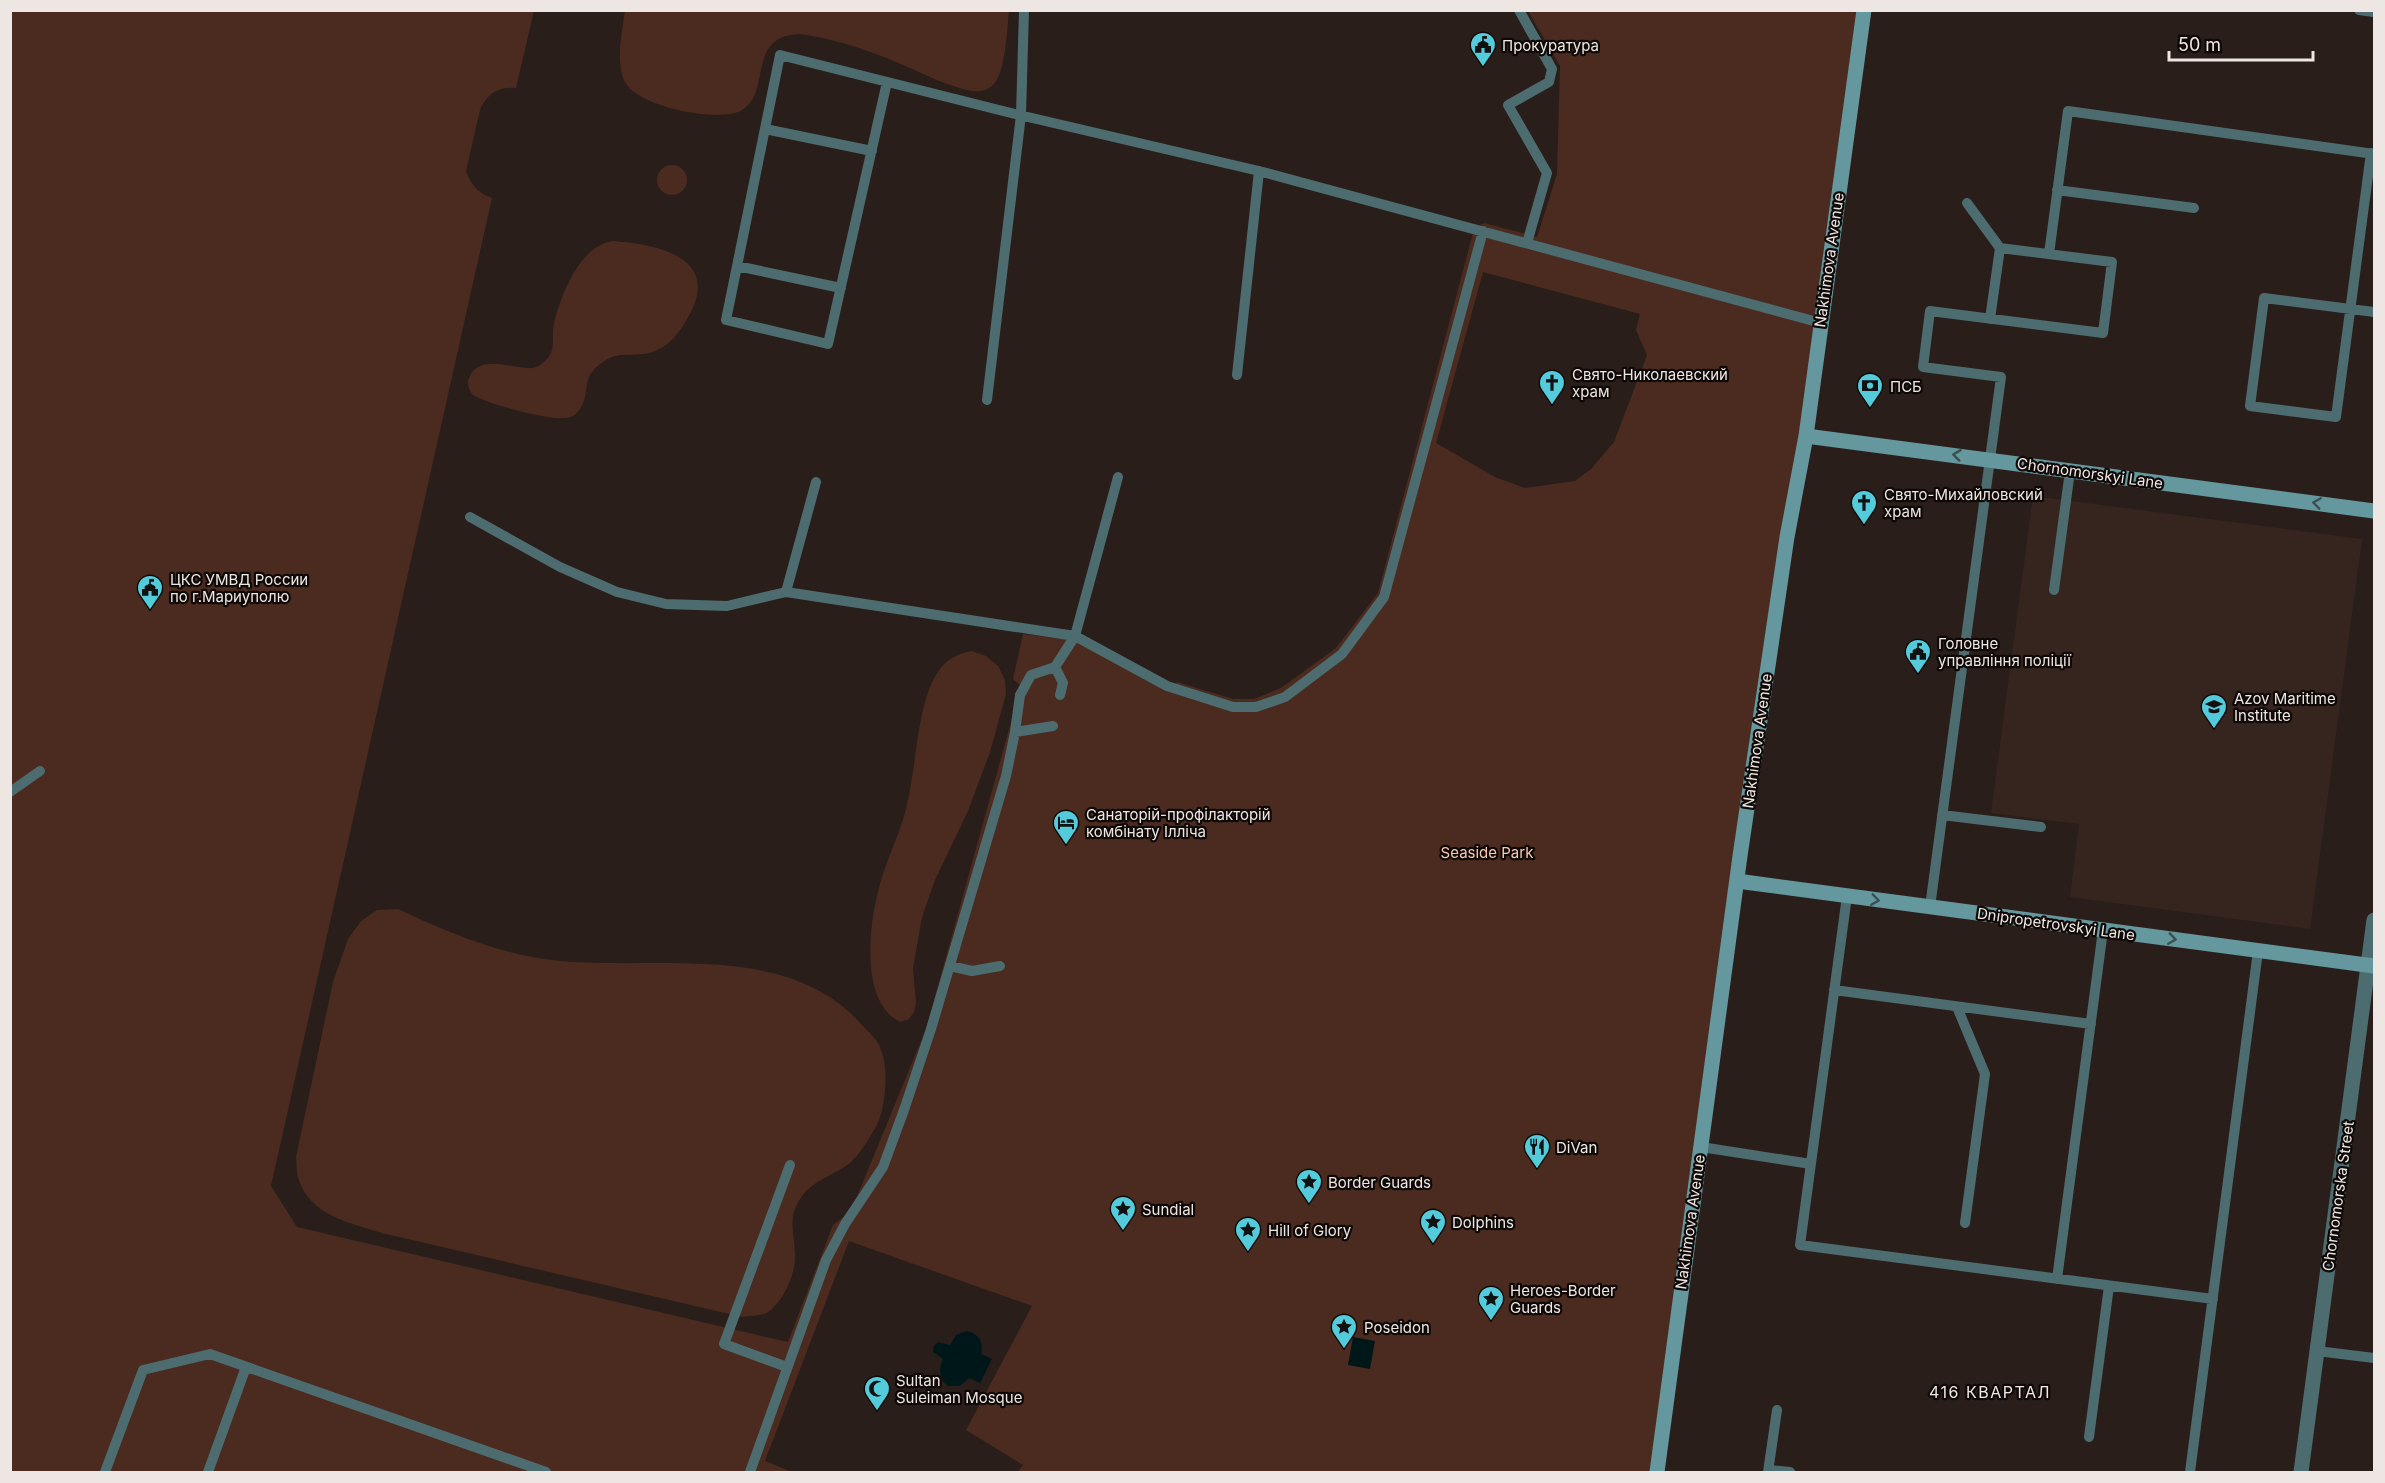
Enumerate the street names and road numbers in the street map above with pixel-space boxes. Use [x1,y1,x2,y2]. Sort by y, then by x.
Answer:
street label: Nakhimova Avenue [1810,191,1848,329]
street label: Chornomorskyi Lane [2016,453,2164,493]
street label: Nakhimova Avenue [1738,672,1776,810]
street label: Dnipropetrovskyi Lane [1976,904,2136,944]
street label: Chornomorska Street [2318,1120,2358,1272]
street label: Nakhimova Avenue [1671,1153,1709,1291]

